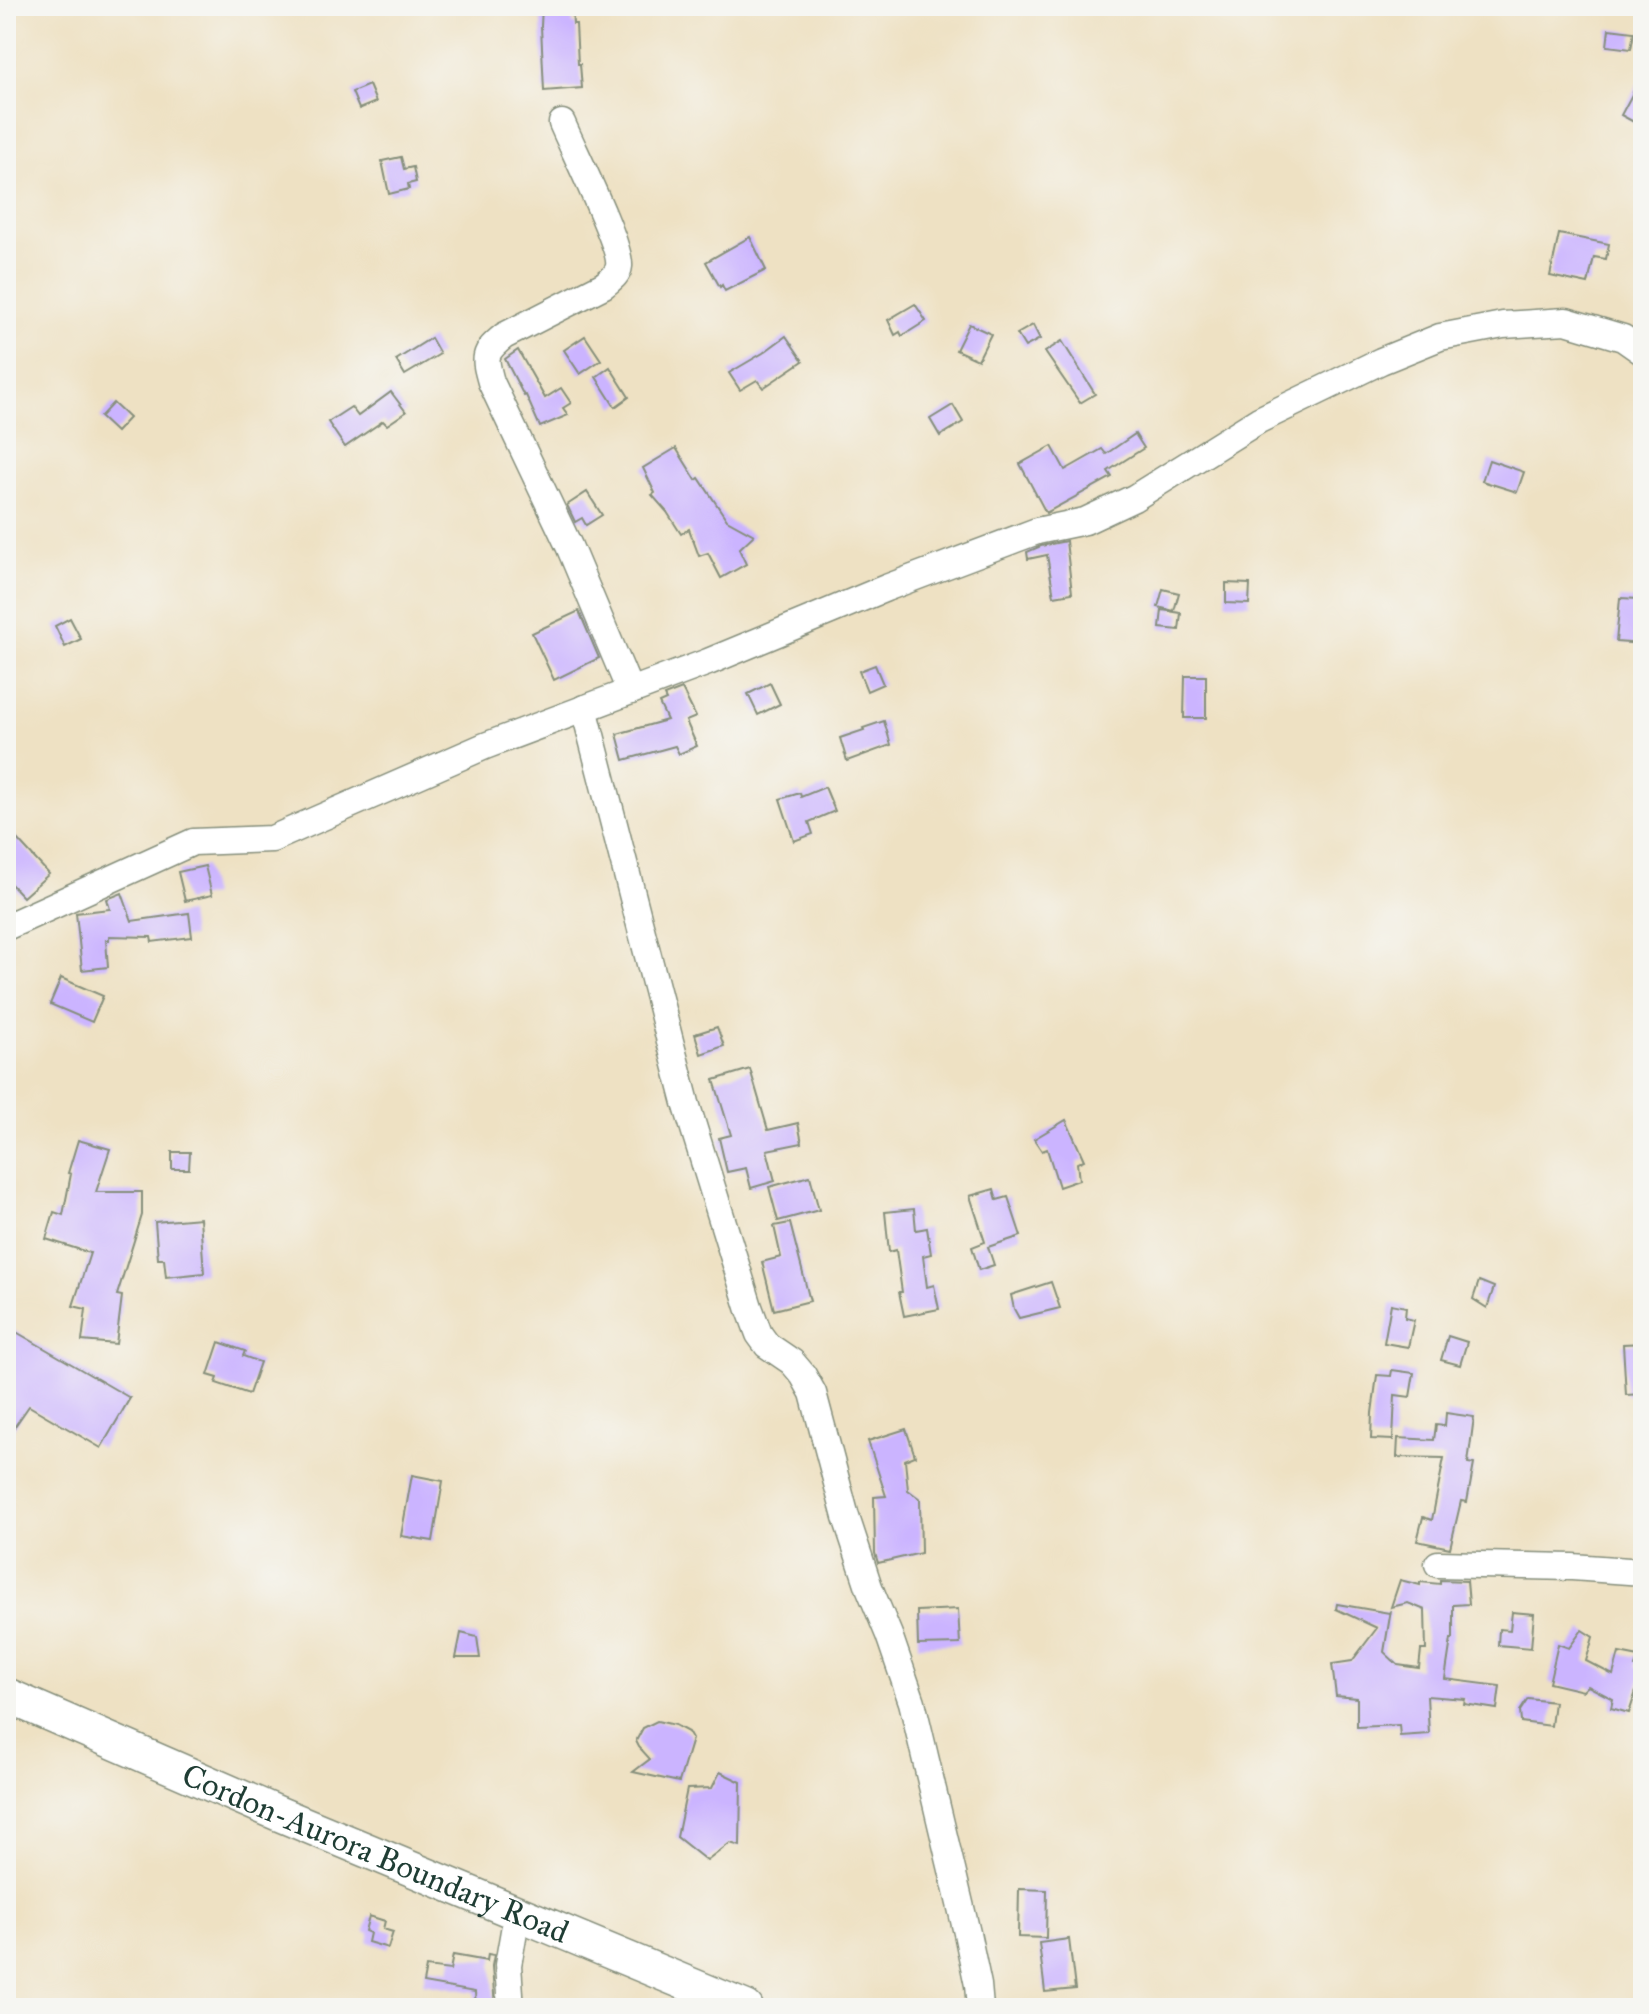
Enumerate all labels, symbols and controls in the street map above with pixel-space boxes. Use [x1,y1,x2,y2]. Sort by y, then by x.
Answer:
street label: Cordon-Aurora Boundary Road [176,1755,574,1952]

